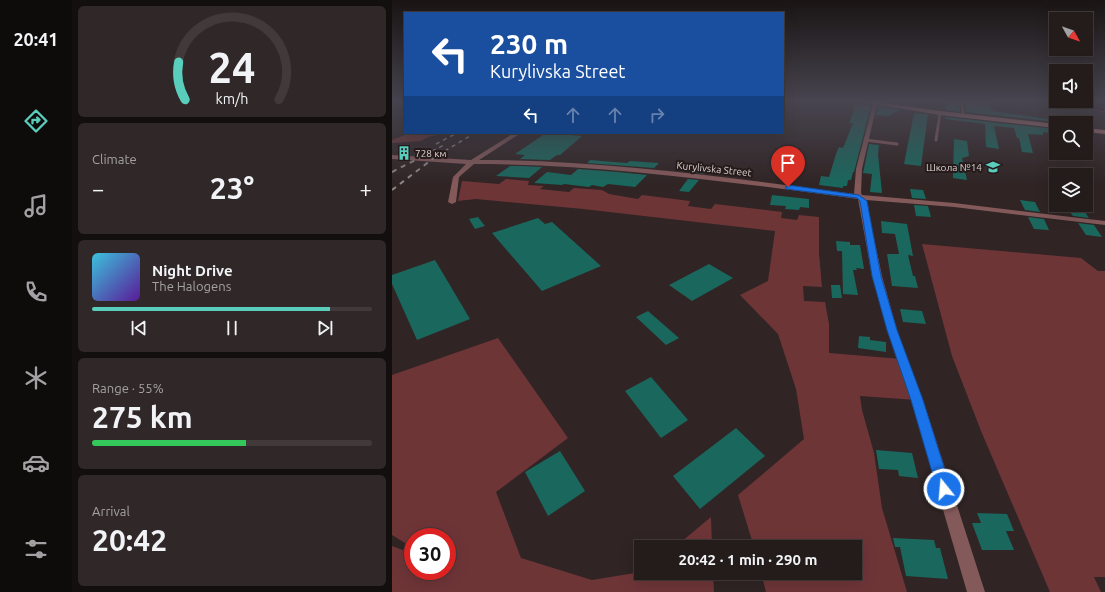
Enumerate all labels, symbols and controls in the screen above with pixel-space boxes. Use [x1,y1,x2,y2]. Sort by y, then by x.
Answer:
north arrow [1049,12,1093,56]
map controls [1049,12,1093,212]
icon: left [424,28,476,80]
text: 230 m [490,28,568,59]
text: 20:41 [13,29,59,49]
text: 24 [209,43,255,90]
text: Kurylivska Street [490,61,625,81]
button: sound [1049,64,1093,108]
text: km/h [216,90,248,106]
icon: left [520,104,542,126]
icon: ahead [562,104,584,126]
icon: ahead [604,104,626,126]
icon: right [646,104,668,126]
icon: directions [22,107,50,135]
button: search [1049,116,1093,160]
building icon: 728 км [396,145,412,161]
pin [771,146,805,187]
place label: 728 км [415,148,447,159]
text: Climate [92,152,137,166]
icon: arrive [777,152,799,174]
school or university icon: Школа №14 [985,159,1001,175]
street label: Kurylivska Street [676,160,752,178]
place label: Школа №14 [926,162,982,173]
button: layers [1049,168,1093,212]
text: 23° [210,171,254,205]
text: − [92,176,104,201]
text: + [360,176,372,201]
icon: music [22,192,50,220]
text: Night Drive [152,262,233,279]
icon: phone [22,278,50,306]
text: The Halogens [152,279,231,293]
icon: previous [128,317,150,339]
icon: pause [221,317,243,339]
icon: next [314,317,336,339]
icon: climate [22,364,50,392]
text: Range · 55% [92,381,164,395]
text: 275 km [92,400,193,434]
icon: car [22,449,50,477]
position arrow [923,468,965,510]
text: Arrival [92,504,130,518]
text: 20:42 [92,523,167,557]
speed limit sign: 30 [404,528,456,580]
icon: filters [22,535,50,563]
text: 20:42 · 1 min · 290 m [679,551,817,568]

